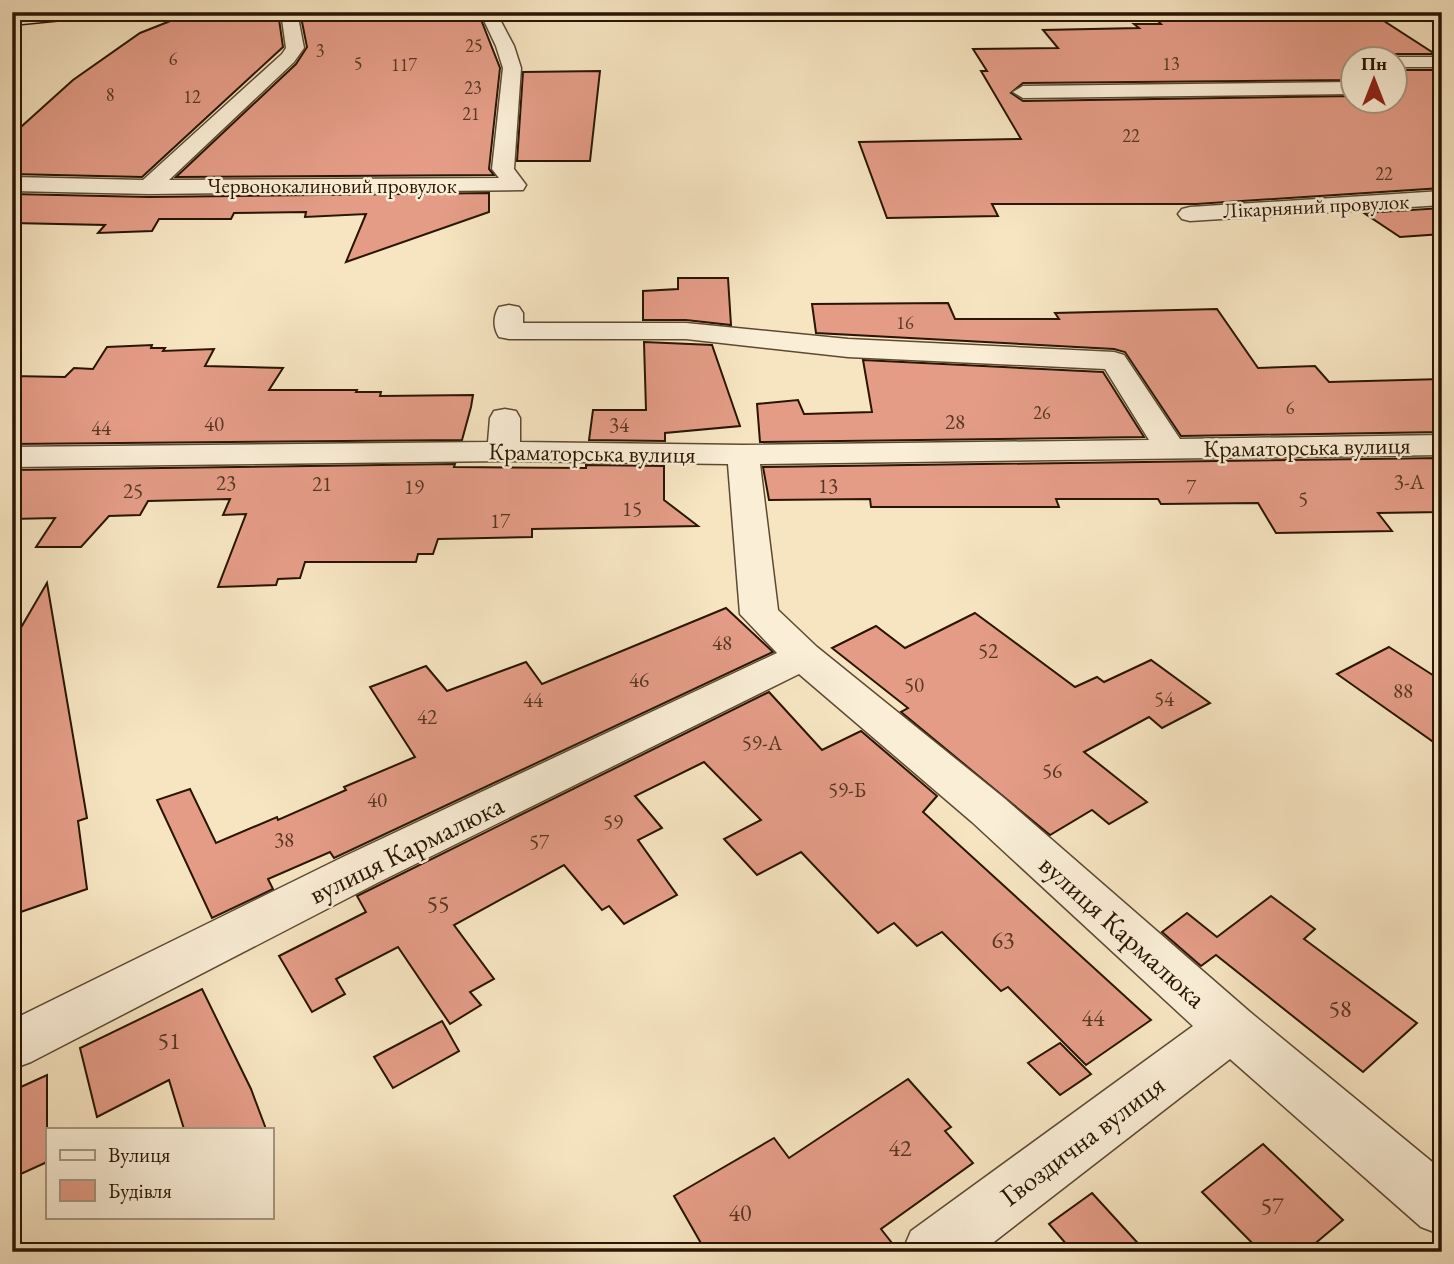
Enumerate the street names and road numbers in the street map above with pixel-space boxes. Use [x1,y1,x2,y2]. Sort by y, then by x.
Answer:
street label: Червонокалиновий провулок [207,172,457,199]
street label: Лікарняний провулок [1222,187,1410,224]
street label: Краматорська вулиця [1203,429,1411,464]
street label: Краматорська вулиця [488,435,696,470]
street label: вулиця Кармалюка [303,786,510,912]
street label: вулиця Кармалюка [1032,847,1215,1016]
street label: Гвоздична вулиця [993,1066,1171,1214]

